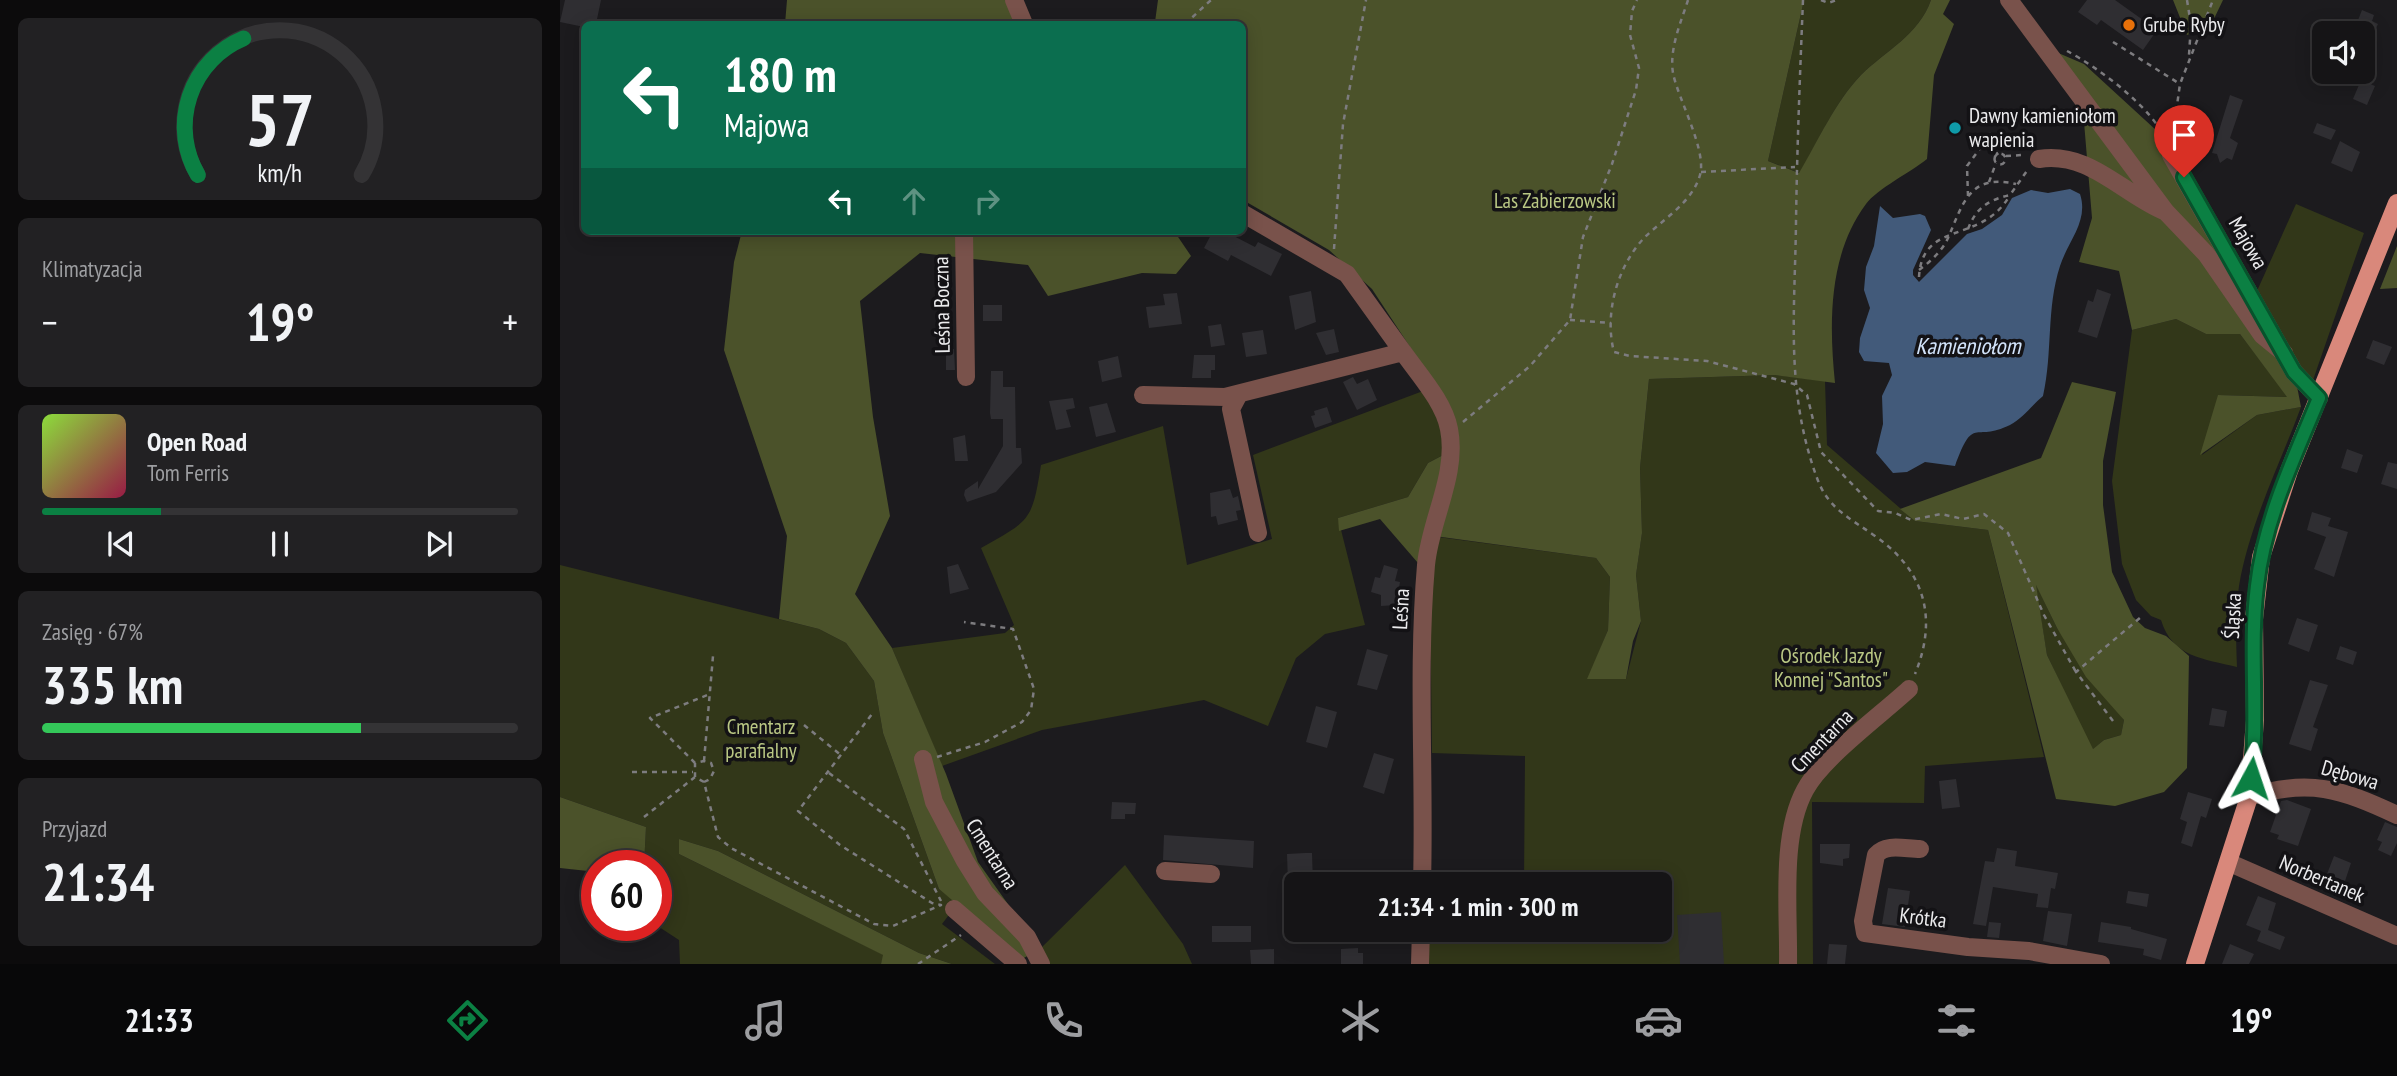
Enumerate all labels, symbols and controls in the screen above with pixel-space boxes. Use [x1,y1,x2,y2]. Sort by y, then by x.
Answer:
place label: Grube Ryby [2143,11,2225,38]
marker: Grube Ryby [2121,17,2137,33]
map controls [2312,21,2375,84]
button: sound [2312,21,2375,84]
text: 180 m [724,42,837,106]
icon: left [609,49,700,140]
text: 57 [245,71,315,165]
place label: Dawny kamieniołom wapienia [1969,102,2116,153]
text: Majowa [724,104,809,146]
pin [2154,105,2214,177]
icon: arrive [2165,116,2203,154]
marker: Dawny kamieniołom wapienia [1947,120,1963,136]
text: km/h [258,157,302,189]
icon: left [822,182,860,220]
icon: ahead [895,182,933,220]
icon: right [968,182,1006,220]
park label: Las Zabierzowski [1494,187,1616,214]
street label: Majowa [2223,212,2274,274]
text: Klimatyzacja [42,254,142,283]
street label: Leśna Boczna [927,256,956,354]
text: 19° [246,288,314,355]
text: − [42,297,58,346]
text: + [502,297,518,346]
water label: Kamieniołom [1916,331,2022,360]
text: Open Road [147,425,247,458]
text: Tom Ferris [147,458,229,487]
icon: previous [102,525,140,563]
icon: pause [261,525,299,563]
icon: next [420,525,458,563]
street label: Leśna [1386,588,1415,630]
street label: Śląska [2218,592,2247,640]
text: Zasięg · 67% [42,617,143,646]
park label: Ośrodek Jazdy Konnej "Santos" [1774,642,1888,693]
text: 335 km [42,651,183,718]
street label: Cmentarna [1785,703,1859,778]
park label: Cmentarz parafialny [725,713,797,764]
position arrow [2214,741,2288,815]
street label: Dębowa [2318,753,2382,796]
street label: Cmentarna [960,813,1025,894]
text: Przyjazd [42,814,107,843]
text: 21:34 [42,848,154,915]
street label: Norbertanek [2275,848,2369,909]
speed limit sign: 60 [581,850,672,941]
text: 21:34 · 1 min · 300 m [1378,890,1578,923]
street label: Krótka [1898,901,1948,934]
icon: directions [443,996,492,1045]
icon: music [741,996,790,1045]
icon: phone [1039,996,1088,1045]
icon: climate [1336,996,1385,1045]
icon: car [1634,996,1683,1045]
icon: filters [1932,996,1981,1045]
text: 21:33 [124,999,194,1041]
text: 19° [2230,999,2273,1041]

